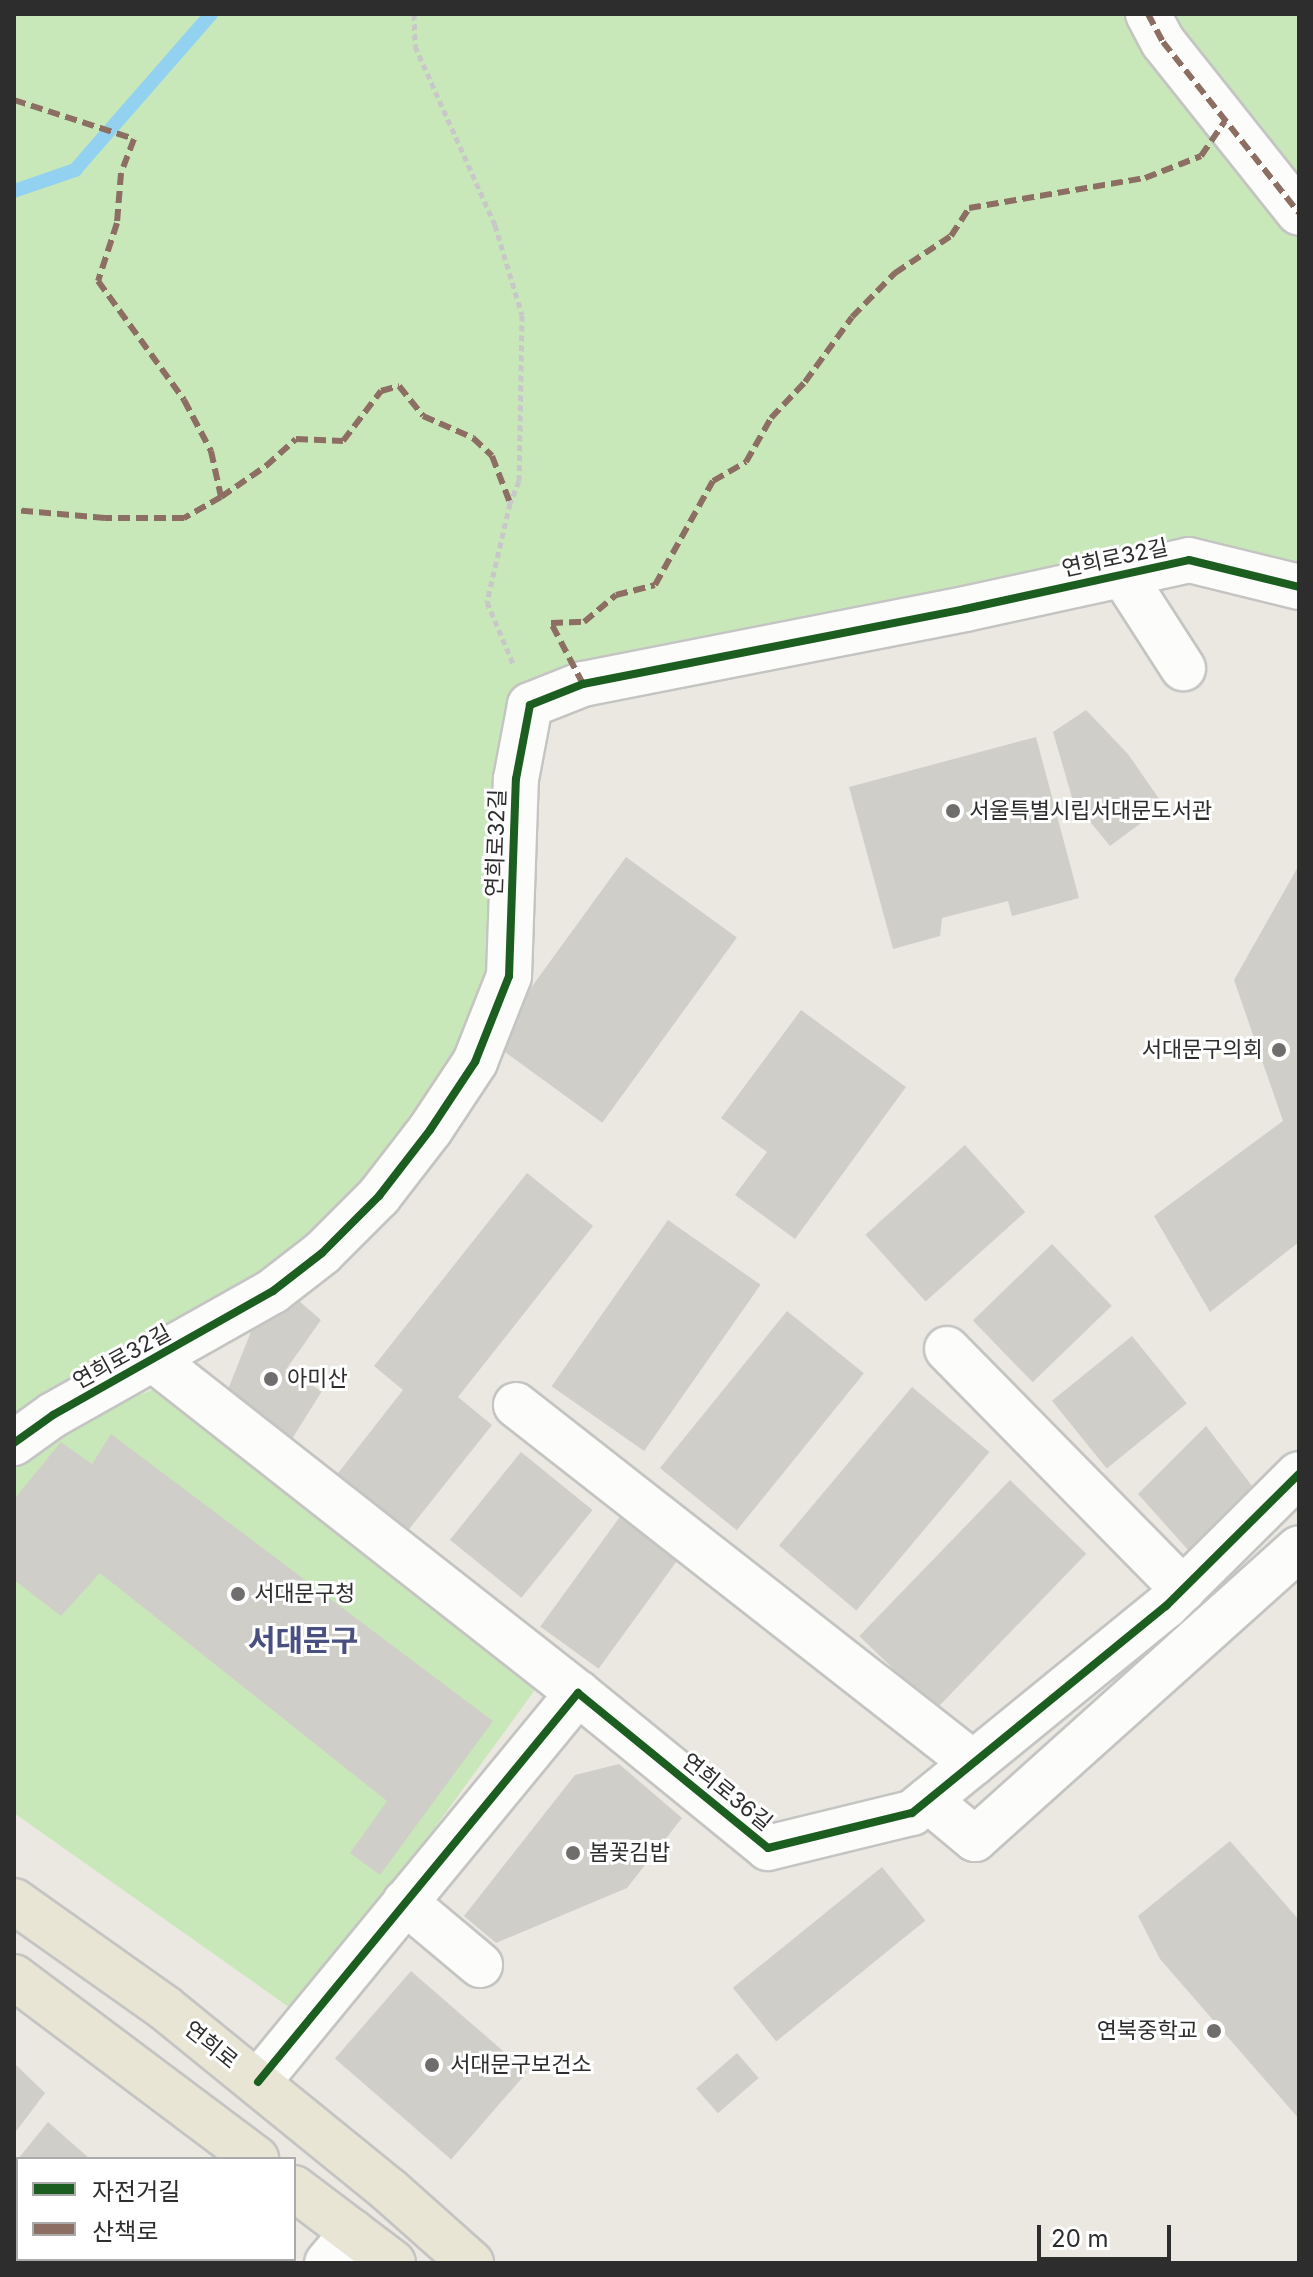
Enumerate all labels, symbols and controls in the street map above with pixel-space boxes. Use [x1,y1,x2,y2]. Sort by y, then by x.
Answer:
street label: 연희로32길 [1059,534,1171,582]
street label: 연희로32길 [481,789,511,897]
place label: 서울특별시립서대문도서관 [969,798,1212,824]
marker: 서울특별시립서대문도서관 [944,802,962,820]
place label: 서대문구의회 [1142,1037,1263,1063]
marker: 서대문구의회 [1270,1041,1288,1059]
street label: 연희로32길 [68,1319,176,1395]
place label: 아미산 [287,1366,348,1392]
marker: 아미산 [262,1370,280,1388]
place label: 서대문구청 [254,1581,355,1607]
marker: 서대문구청 [229,1585,247,1603]
district label: 서대문구 [248,1622,358,1658]
street label: 연희로36길 [677,1748,777,1836]
place label: 봄꽃김밥 [589,1840,670,1866]
marker: 봄꽃김밥 [564,1844,582,1862]
street label: 연희로 [179,2016,243,2074]
place label: 연북중학교 [1097,2018,1198,2044]
marker: 연북중학교 [1205,2022,1223,2040]
place label: 서대문구보건소 [450,2052,592,2078]
marker: 서대문구보건소 [421,2054,443,2076]
legend [16,2157,296,2261]
text: 자전거길 [92,2177,180,2206]
scale bar [1041,2209,1175,2259]
text: 산책로 [92,2217,158,2246]
text: 20 m [1051,2224,1109,2253]

